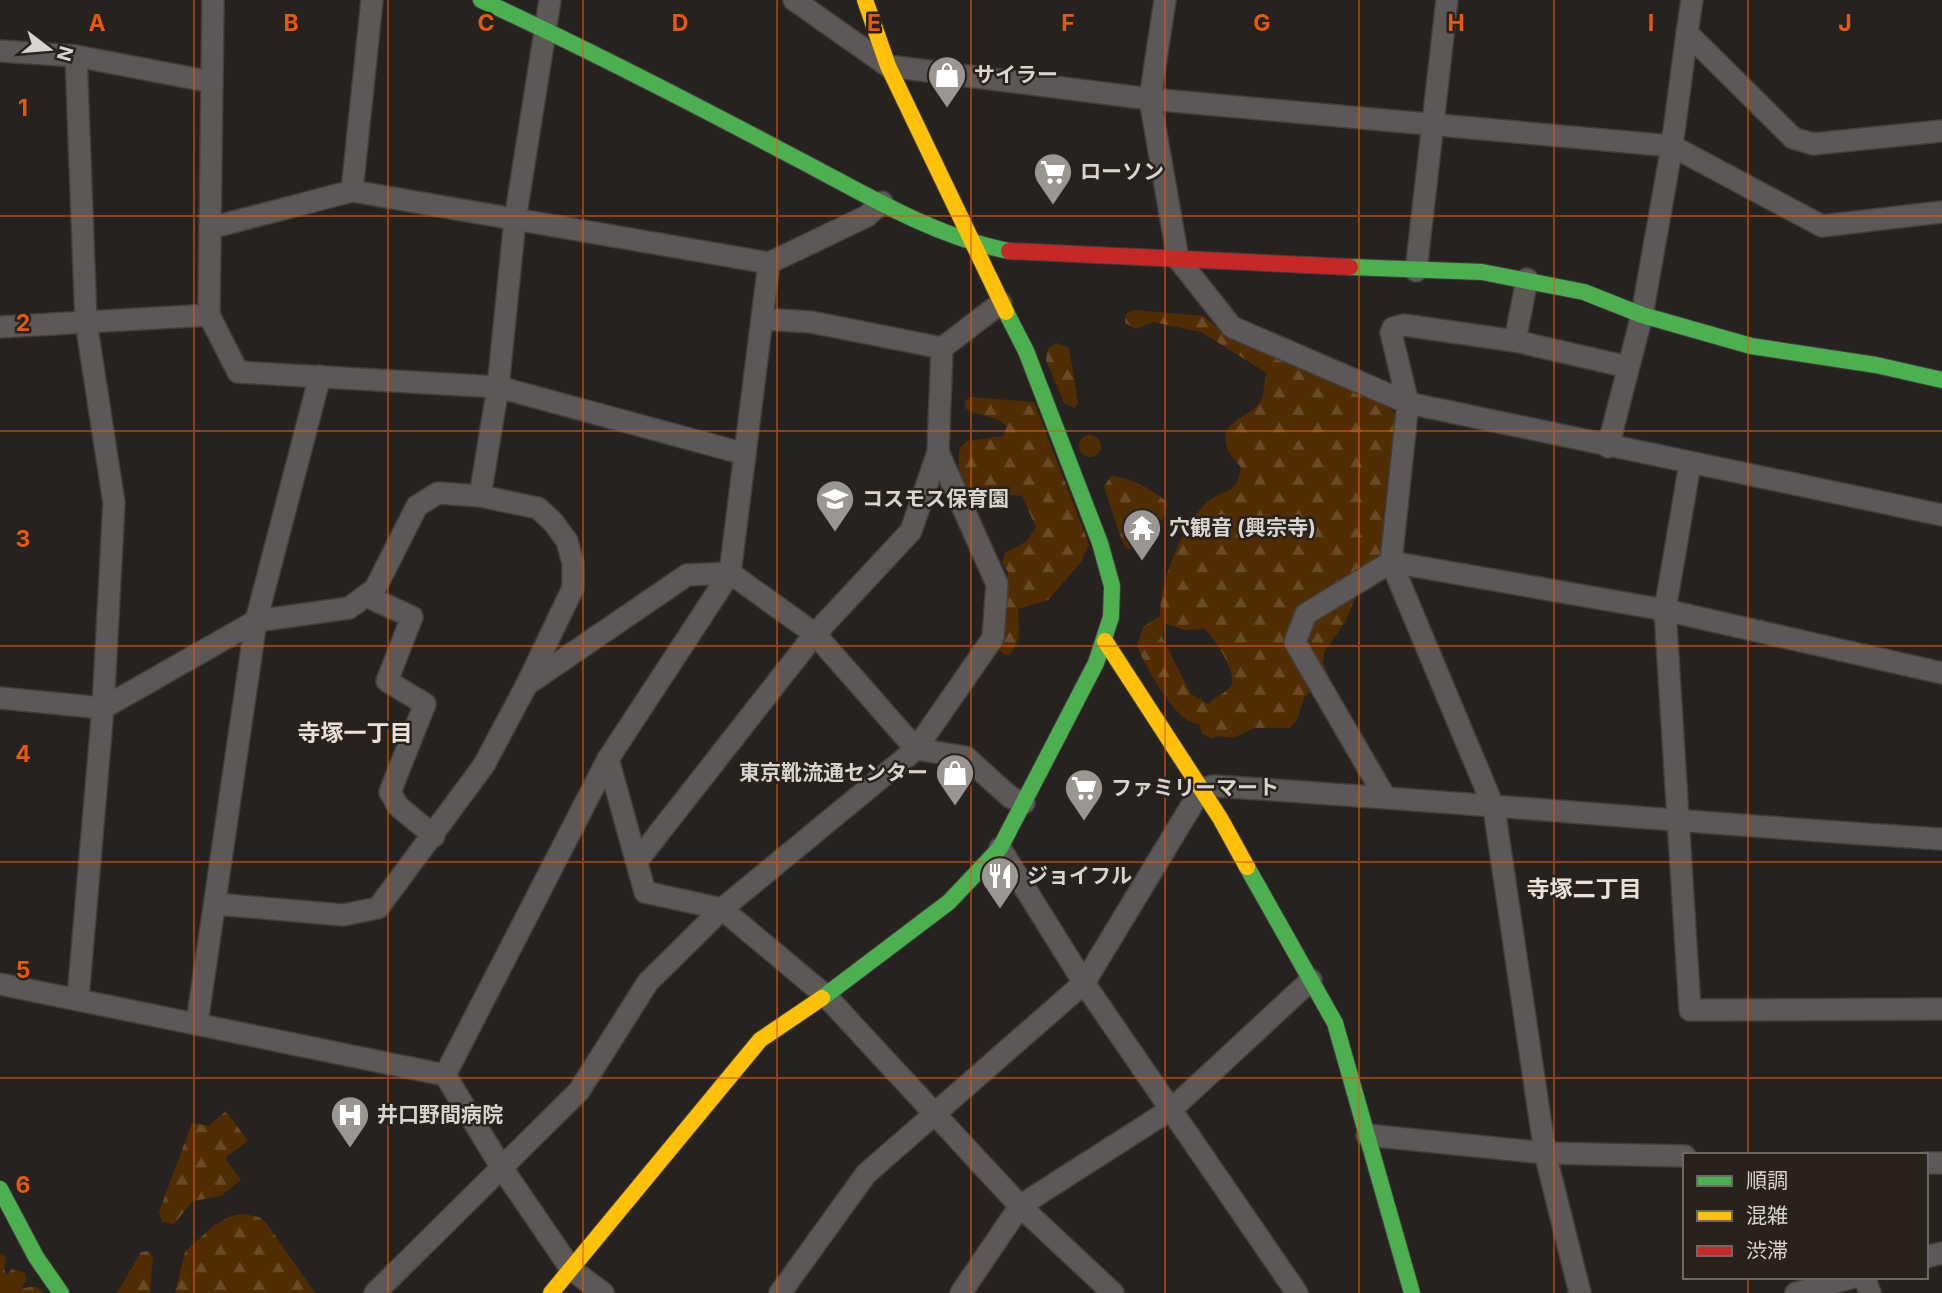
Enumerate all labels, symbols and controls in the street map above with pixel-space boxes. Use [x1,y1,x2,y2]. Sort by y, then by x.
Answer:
text: A [88,9,106,37]
text: B [283,9,299,37]
text: C [477,9,495,37]
text: D [672,9,688,37]
text: E [867,9,881,37]
text: F [1061,9,1075,37]
text: G [1253,9,1271,37]
text: H [1447,9,1465,37]
text: I [1648,9,1654,37]
text: J [1838,9,1852,37]
north arrow [14,14,84,84]
text: N [52,43,78,64]
shop icon: サイラー [926,54,968,109]
place label: サイラー [974,62,1058,87]
text: 1 [18,94,28,122]
supermarket icon: ローソン [1032,151,1074,206]
place label: ローソン [1080,159,1164,184]
text: 2 [16,309,30,337]
school or university icon: コスモス保育園 [814,478,856,533]
place label: コスモス保育園 [862,486,1009,511]
temple icon: 穴観音 (興宗寺) [1121,507,1163,562]
place label: 穴観音 (興宗寺) [1169,515,1316,540]
text: 3 [16,525,30,553]
district label: 寺塚一丁目 [298,719,413,747]
text: 4 [15,740,31,768]
shop icon: 東京靴流通センター [934,752,976,807]
place label: 東京靴流通センター [739,760,928,785]
supermarket icon: ファミリーマート [1063,767,1105,822]
place label: ファミリーマート [1111,775,1279,800]
restaurant icon: ジョイフル [979,855,1021,910]
place label: ジョイフル [1027,863,1132,888]
district label: 寺塚二丁目 [1527,875,1642,903]
text: 5 [16,956,30,984]
hospital icon: 井口野間病院 [329,1094,371,1149]
place label: 井口野間病院 [377,1102,503,1127]
legend [1683,1153,1928,1279]
text: 順調 [1746,1168,1788,1193]
text: 6 [16,1171,30,1199]
text: 混雑 [1746,1203,1788,1228]
text: 渋滞 [1746,1238,1788,1263]

